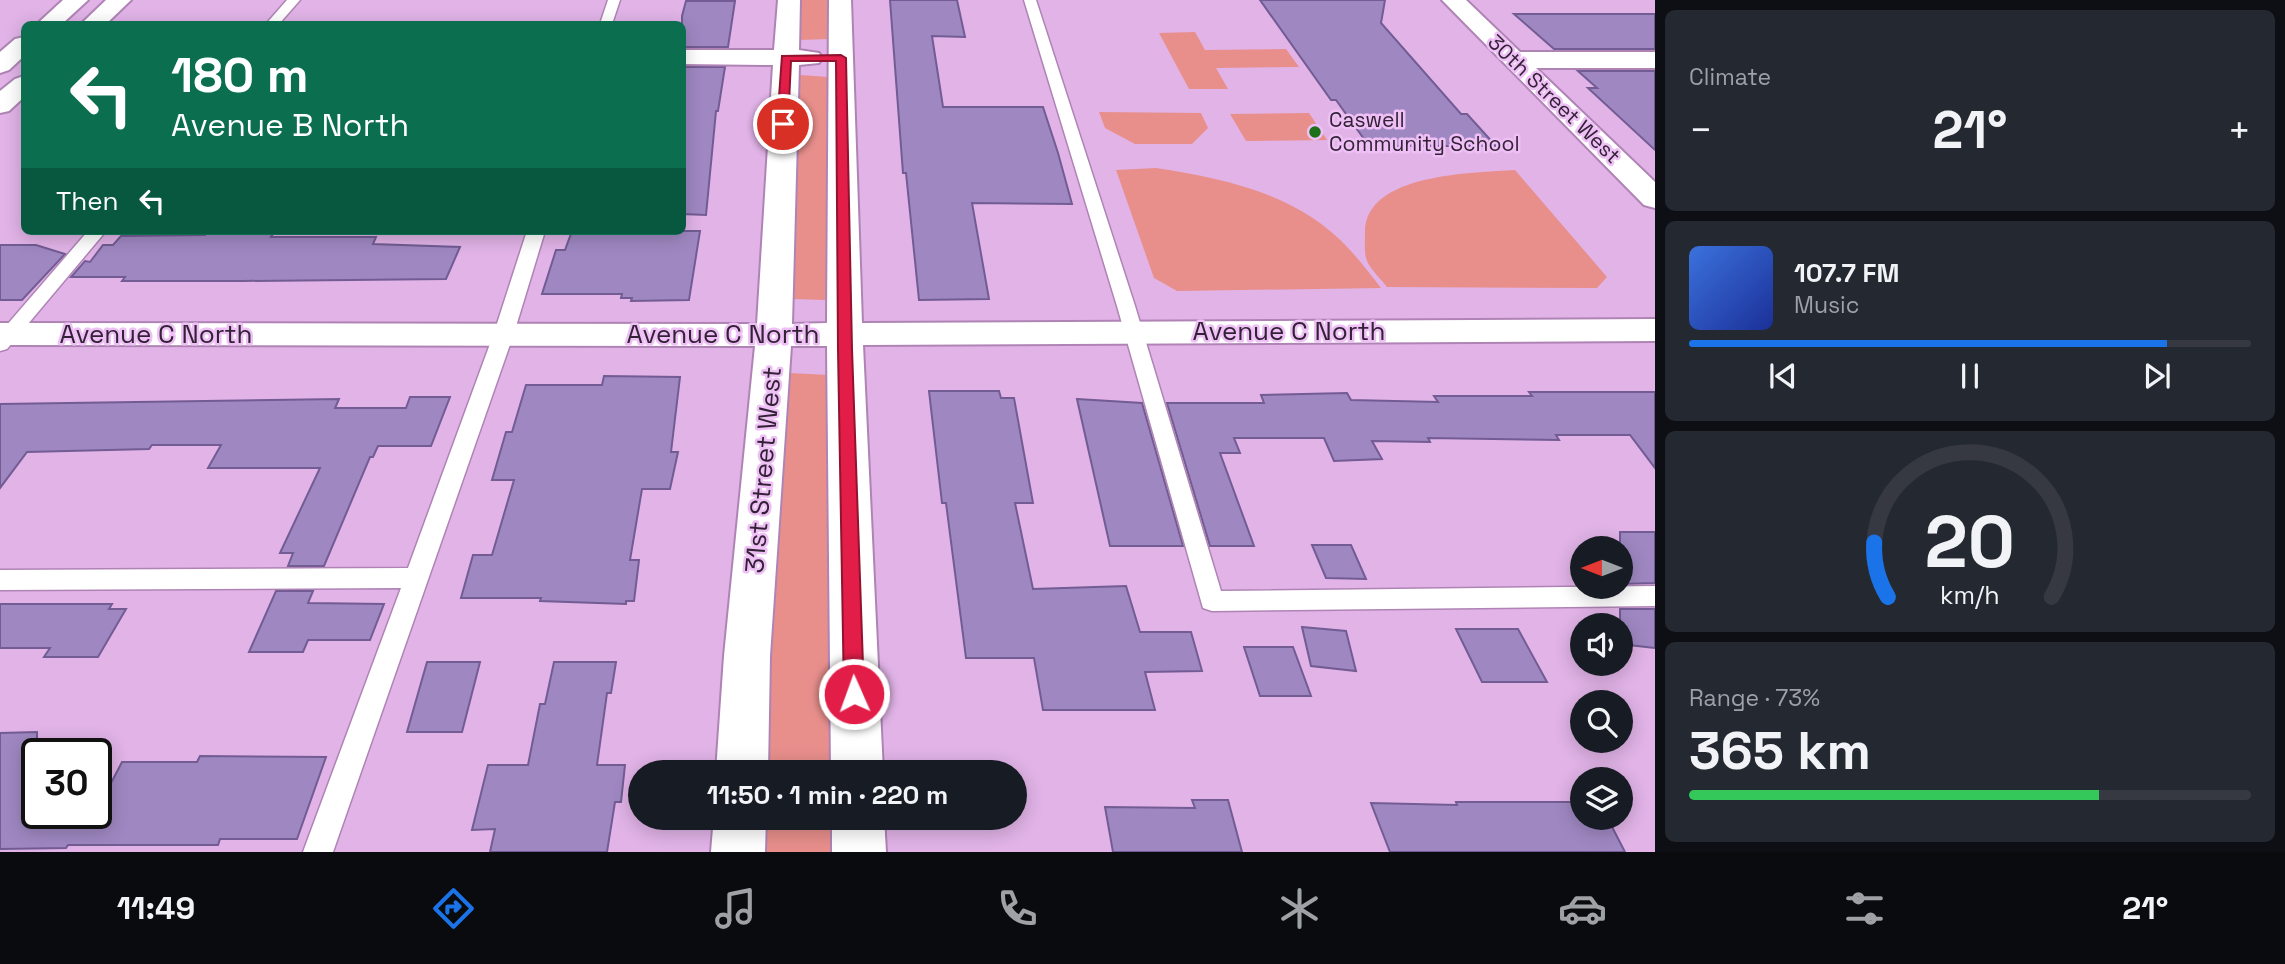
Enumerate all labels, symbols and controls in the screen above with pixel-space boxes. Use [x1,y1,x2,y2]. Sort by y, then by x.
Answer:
street label: 30th Street West [1482,28,1626,169]
text: 180 m [171,44,309,106]
icon: left [56,49,147,140]
text: Climate [1689,62,1771,92]
pin [753,94,813,154]
text: 21° [1933,97,2007,163]
text: Avenue B North [171,105,409,145]
icon: arrive [764,105,802,143]
place label: Caswell Community School [1329,106,1520,157]
text: − [1689,106,1713,154]
text: + [2227,106,2251,154]
marker: Caswell Community School [1307,124,1323,140]
icon: left [133,182,171,220]
text: Then [56,184,119,218]
text: 107.7 FM [1794,256,1899,290]
text: Music [1794,290,1859,320]
street label: Avenue C North [1193,314,1385,348]
street label: Avenue C North [60,317,252,351]
street label: Avenue C North [627,317,819,351]
icon: previous [1764,357,1802,395]
icon: pause [1951,357,1989,395]
icon: next [2138,357,2176,395]
street label: 31st Street West [737,365,789,575]
text: 20 [1925,496,2015,589]
north arrow [1570,536,1633,598]
map controls [1570,536,1633,830]
text: km/h [1940,579,2000,611]
button: sound [1570,613,1633,676]
position arrow [817,657,891,731]
text: Range · 73% [1689,683,1820,713]
button: search [1570,690,1633,753]
text: 365 km [1689,718,1871,784]
speed limit sign: 30 [21,738,112,829]
button: layers [1570,767,1633,830]
text: 11:50 · 1 min · 220 m [707,778,948,812]
icon: directions [429,884,478,933]
icon: music [711,884,760,933]
icon: phone [993,884,1042,933]
icon: climate [1275,884,1324,933]
icon: car [1558,884,1607,933]
icon: filters [1840,884,1889,933]
text: 11:49 [117,888,195,928]
text: 21° [2122,888,2168,928]

